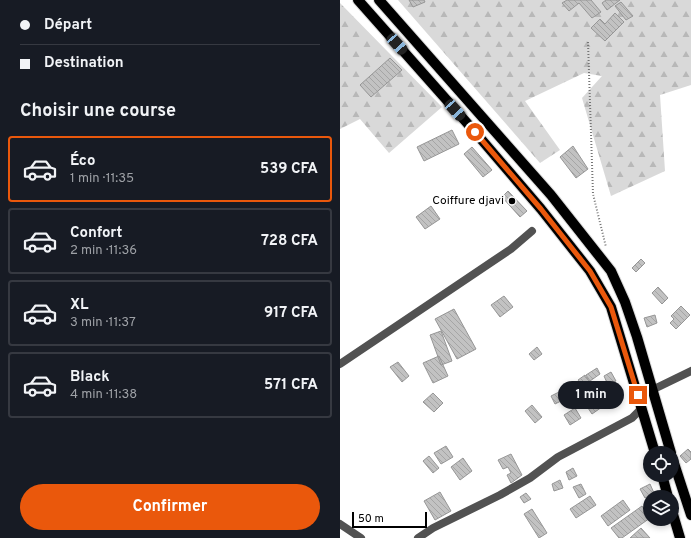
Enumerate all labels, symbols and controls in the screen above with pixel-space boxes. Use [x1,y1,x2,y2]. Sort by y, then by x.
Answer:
text: Départ [44,16,92,35]
car [385,31,409,57]
text: Destination [44,54,124,73]
car [443,97,467,123]
text: Choisir une course [20,100,176,123]
route start [466,123,484,141]
icon: car [22,151,58,187]
text: Éco [70,152,95,171]
text: 539 CFA [260,160,318,179]
text: 1 min · 11:35 [70,171,134,187]
place label: Coiffure djavi [432,193,504,209]
marker: Coiffure djavi [507,196,517,206]
icon: car [22,223,58,259]
text: Confort [70,224,122,243]
text: 728 CFA [261,232,318,251]
text: 2 min · 11:36 [70,243,137,259]
icon: car [22,295,58,331]
text: XL [70,296,88,315]
text: 917 CFA [264,304,318,323]
text: 3 min · 11:37 [70,315,136,331]
icon: car [22,367,58,403]
text: Black [70,368,110,387]
text: 571 CFA [264,376,318,395]
callout: 1 min [558,381,624,409]
route end [629,386,647,404]
text: 4 min · 11:38 [70,387,137,403]
text: 1 min [575,387,607,403]
map controls [643,446,679,526]
button: locate [643,446,679,482]
button: Confirmer [20,484,320,530]
button: layers [643,490,679,526]
scale bar [352,510,427,529]
text: 50 m [358,512,384,526]

